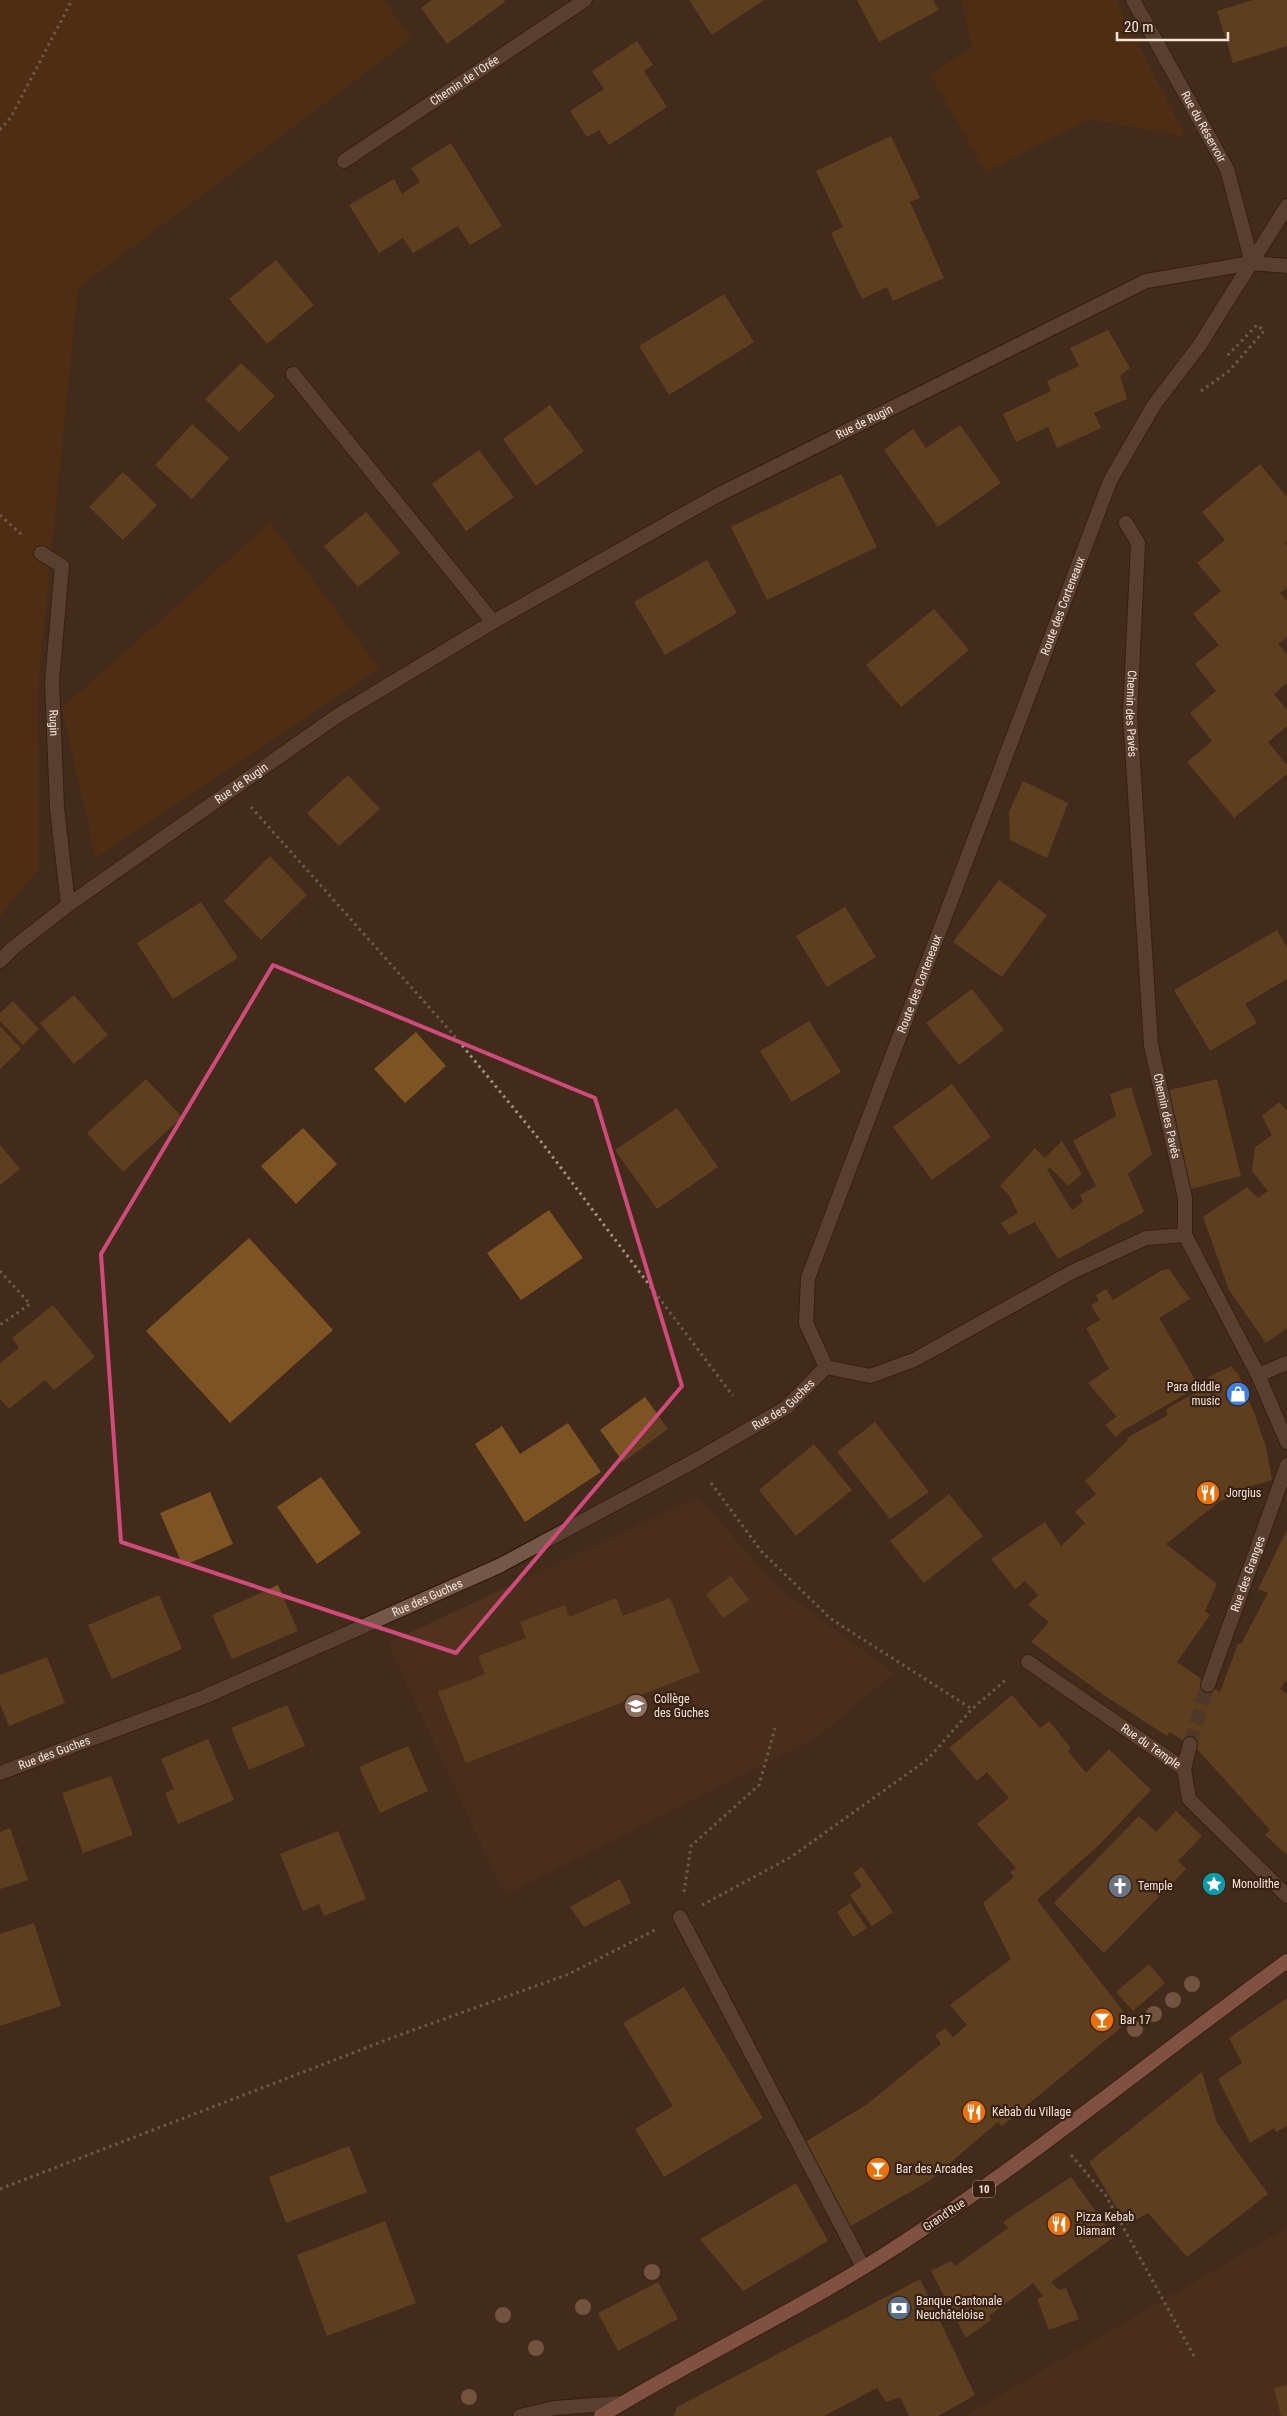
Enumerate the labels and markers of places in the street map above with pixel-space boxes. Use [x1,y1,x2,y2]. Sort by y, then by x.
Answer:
place label: Para diddle music [1167,1380,1220,1408]
shop icon: Para diddle music [1225,1381,1251,1407]
restaurant icon: Jorgius [1195,1480,1221,1506]
place label: Jorgius [1226,1486,1261,1500]
place label: Collège des Guches [654,1692,709,1720]
school or university icon: Collège des Guches [623,1693,649,1719]
place icon: Monolithe [1201,1871,1227,1897]
church icon: Temple [1107,1873,1133,1899]
place label: Monolithe [1232,1877,1280,1891]
place label: Temple [1138,1879,1173,1893]
bar icon: Bar 17 [1089,2007,1115,2033]
place label: Bar 17 [1120,2013,1151,2027]
restaurant icon: Kebab du Village [961,2099,987,2125]
place label: Kebab du Village [992,2105,1072,2119]
bar icon: Bar des Arcades [865,2156,891,2182]
place label: Bar des Arcades [896,2162,973,2176]
place label: Pizza Kebab Diamant [1076,2210,1134,2238]
restaurant icon: Pizza Kebab Diamant [1046,2211,1072,2237]
place label: Banque Cantonale Neuchâteloise [916,2294,1002,2322]
bank icon: Banque Cantonale Neuchâteloise [886,2295,912,2321]

